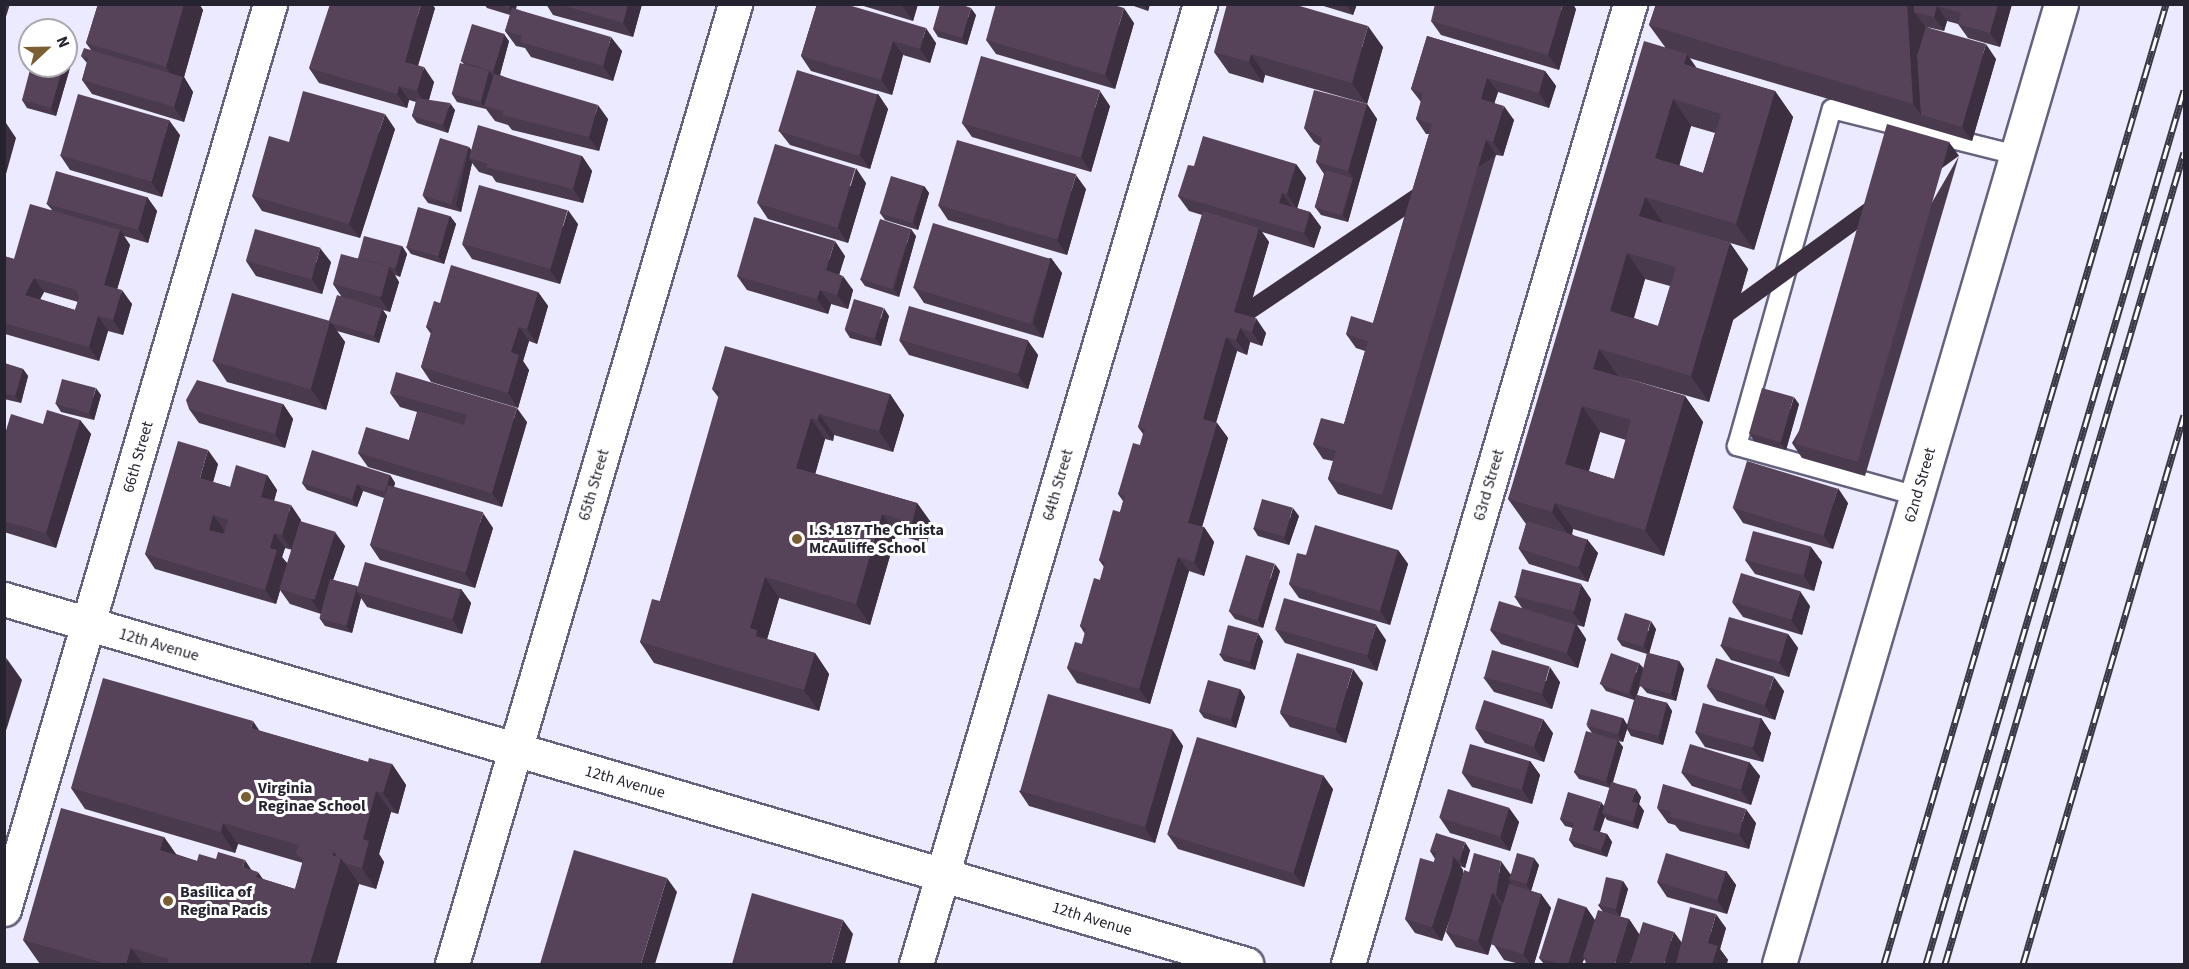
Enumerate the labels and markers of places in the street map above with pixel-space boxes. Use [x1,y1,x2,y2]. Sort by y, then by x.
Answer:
place label: I.S. 187 The Christa McAuliffe School [809,520,944,558]
marker: I.S. 187 The Christa McAuliffe School [790,532,804,546]
place label: Virginia Reginae School [258,778,366,816]
marker: Virginia Reginae School [239,790,253,804]
place label: Basilica of Regina Pacis [180,882,268,920]
marker: Basilica of Regina Pacis [161,894,175,908]

